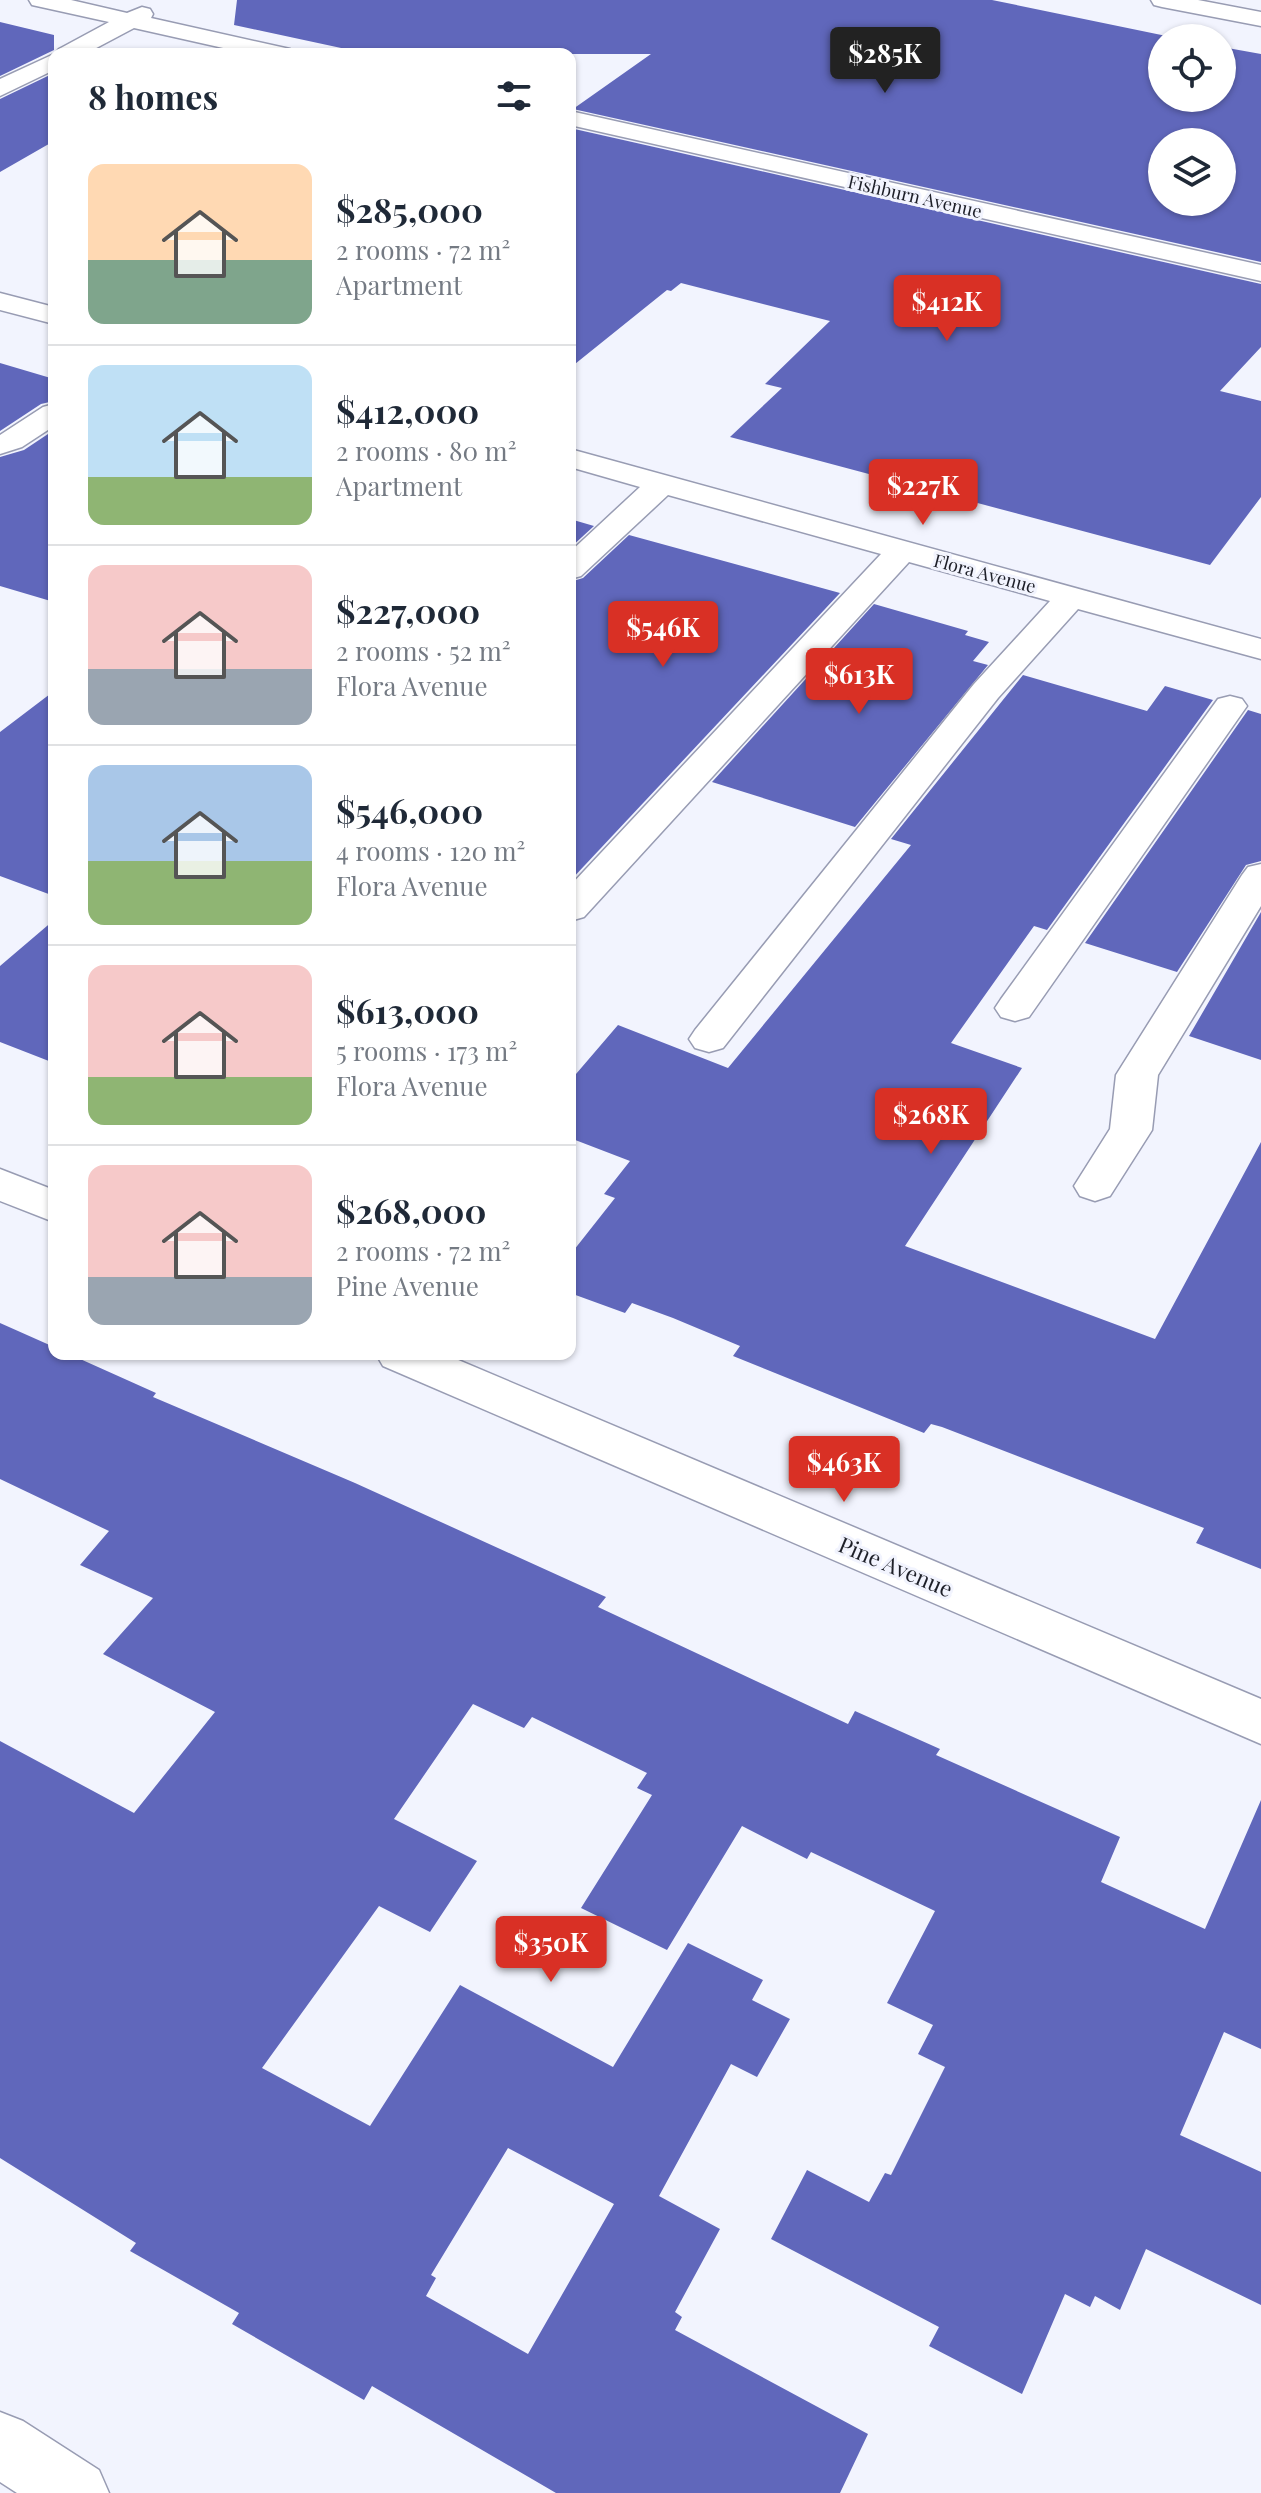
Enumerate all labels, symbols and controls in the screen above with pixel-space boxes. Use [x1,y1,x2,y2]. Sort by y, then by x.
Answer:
map controls [1148,24,1236,216]
button: locate [1148,24,1236,112]
pin: $285K [829,27,941,95]
text: $285K [848,35,922,70]
text: 8 homes [88,73,218,119]
icon: filters [492,74,536,118]
button: layers [1148,128,1236,216]
street label: Fishburn Avenue [846,169,984,223]
text: $285,000 [336,186,483,232]
icon: home [152,196,248,292]
text: 2 rooms · 72 m² [336,232,510,267]
text: Apartment [336,267,462,302]
pin: $412K [891,275,1003,343]
text: $412K [912,283,982,318]
text: $412,000 [336,387,479,433]
icon: home [152,397,248,493]
text: 2 rooms · 80 m² [336,433,516,468]
pin: $227K [867,459,979,527]
text: $227K [887,467,959,502]
text: Apartment [336,468,462,503]
street label: Flora Avenue [931,548,1039,598]
text: $227,000 [336,587,480,633]
icon: home [152,597,248,693]
pin: $546K [607,601,719,669]
text: $546K [626,609,700,644]
text: 2 rooms · 52 m² [336,633,511,668]
pin: $613K [803,648,915,716]
text: $613K [824,656,894,691]
text: Flora Avenue [336,668,488,703]
text: $546,000 [336,787,483,833]
icon: home [152,797,248,893]
text: 4 rooms · 120 m² [336,833,525,868]
text: Flora Avenue [336,868,488,903]
text: $613,000 [336,987,479,1033]
icon: home [152,997,248,1093]
text: 5 rooms · 173 m² [336,1033,517,1068]
text: Flora Avenue [336,1068,488,1103]
pin: $268K [875,1088,987,1156]
text: $268K [893,1096,969,1131]
text: $268,000 [336,1187,486,1233]
icon: home [152,1197,248,1293]
text: 2 rooms · 72 m² [336,1233,510,1268]
text: Pine Avenue [336,1268,479,1303]
pin: $463K [788,1436,900,1504]
text: $463K [807,1444,881,1479]
street label: Pine Avenue [834,1529,958,1603]
pin: $350K [495,1916,607,1984]
text: $350K [514,1924,588,1959]

